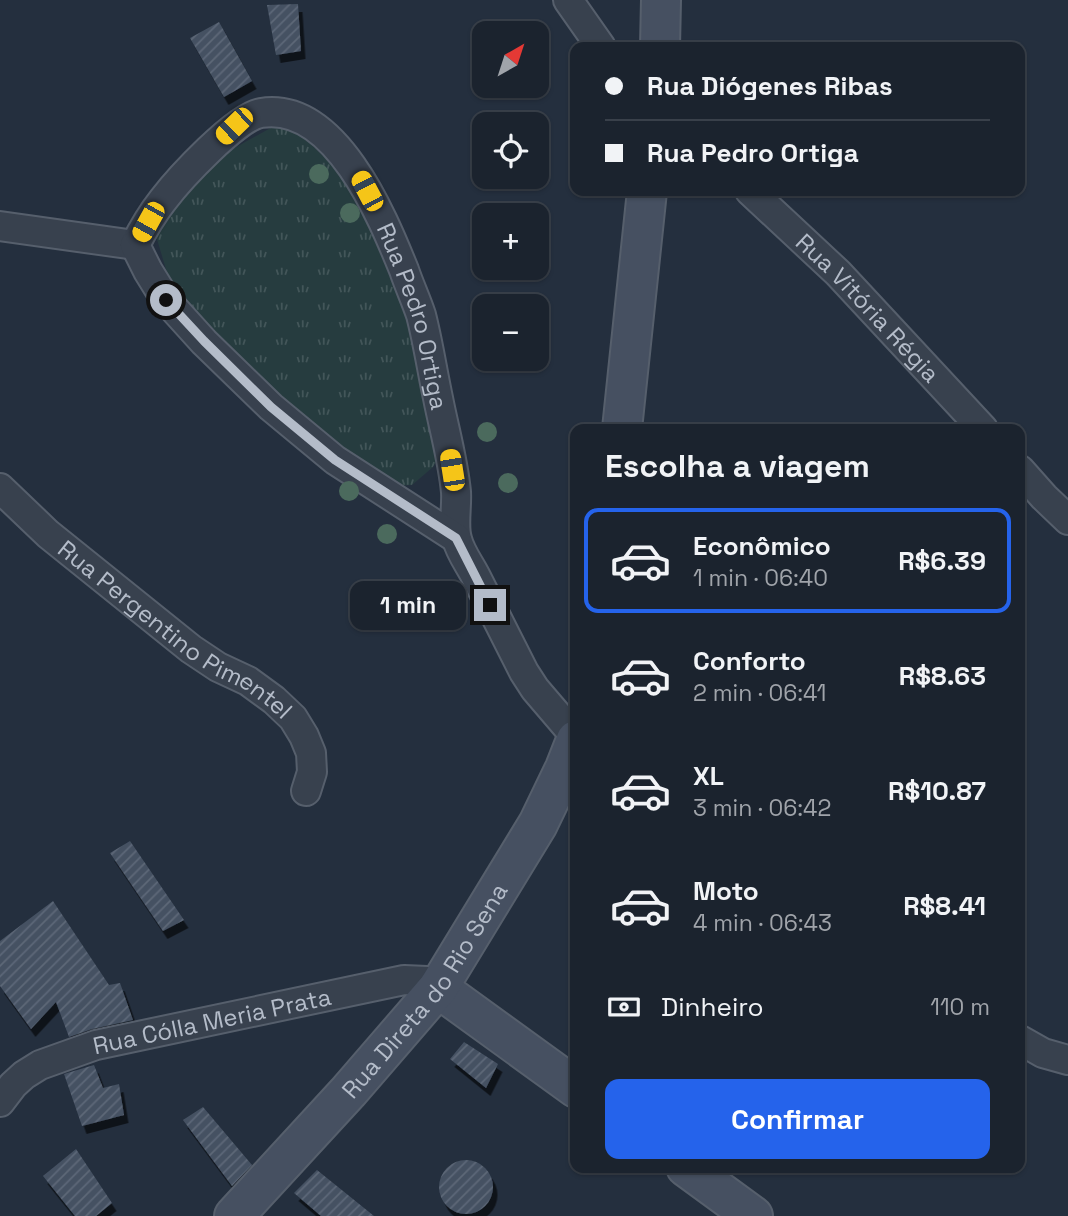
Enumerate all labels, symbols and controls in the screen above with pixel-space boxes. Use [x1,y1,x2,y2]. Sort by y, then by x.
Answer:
north arrow [472,21,550,98]
map controls [472,21,549,371]
text: Rua Diógenes Ribas [647,69,893,103]
car [212,104,257,148]
button: locate [472,112,549,189]
text: Rua Pedro Ortiga [647,136,859,170]
car [348,168,387,214]
car [129,199,168,245]
button: + [472,203,549,280]
street label: Rua Pedro Ortiga [370,218,455,412]
street label: Rua Vitória Régia [789,226,947,389]
route start [150,284,182,316]
button: − [472,294,549,371]
text: Escolha a viagem [605,446,870,486]
car [439,448,466,492]
icon: car [609,529,672,592]
text: Econômico [693,529,831,563]
street label: Rua Pergentino Pimentel [52,533,299,725]
text: R$6.39 [898,544,986,578]
text: 1 min · 06:40 [693,563,828,593]
callout: 1 min [350,580,466,630]
route end [474,589,506,621]
text: 1 min [380,590,436,620]
icon: car [609,644,672,707]
text: Conforto [693,644,806,678]
text: R$8.63 [899,659,986,693]
text: 2 min · 06:41 [693,678,826,708]
icon: car [609,759,672,822]
text: XL [693,759,724,793]
text: R$10.87 [888,774,986,808]
text: 3 min · 06:42 [693,793,831,823]
icon: car [609,874,672,937]
text: Moto [693,874,759,908]
street label: Rua Direta do Rio Sena [334,877,514,1104]
text: R$8.41 [903,889,986,923]
text: 4 min · 06:43 [693,908,832,938]
street label: Rua Cólla Meria Prata [90,980,334,1061]
icon: cash [605,988,643,1026]
text: Dinheiro [661,990,764,1024]
text: 110 m [930,992,990,1022]
button: Confirmar [605,1079,990,1159]

